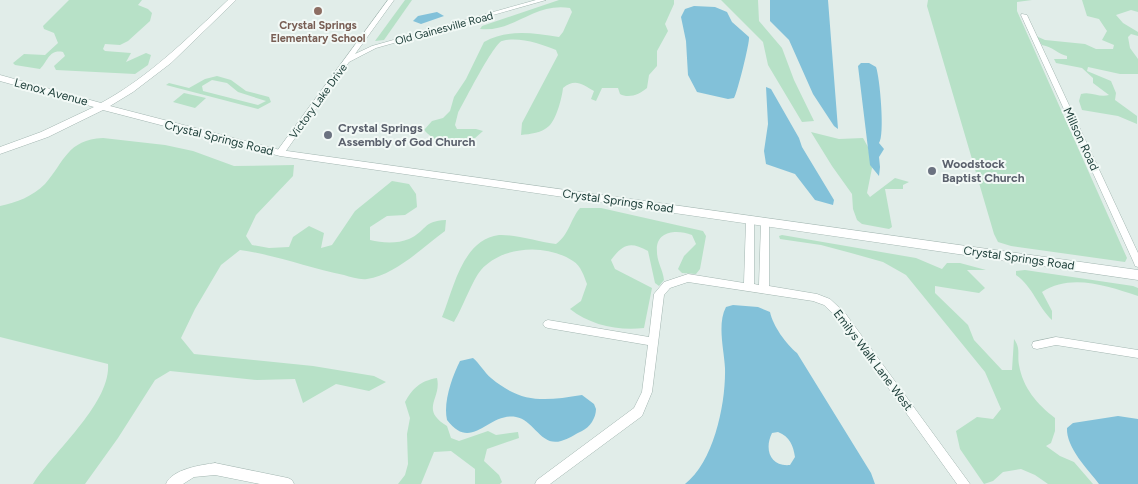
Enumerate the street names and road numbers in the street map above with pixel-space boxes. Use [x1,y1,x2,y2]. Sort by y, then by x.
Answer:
street label: Old Gainesville Road [394,9,495,48]
street label: Victory Lake Drive [287,61,350,141]
street label: Lenox Avenue [13,75,90,109]
street label: Millson Road [1060,105,1102,173]
street label: Crystal Springs Road [163,118,275,158]
street label: Crystal Springs Road [562,186,674,216]
street label: Crystal Springs Road [963,243,1075,273]
street label: Emilys Walk Lane West [831,307,916,413]

